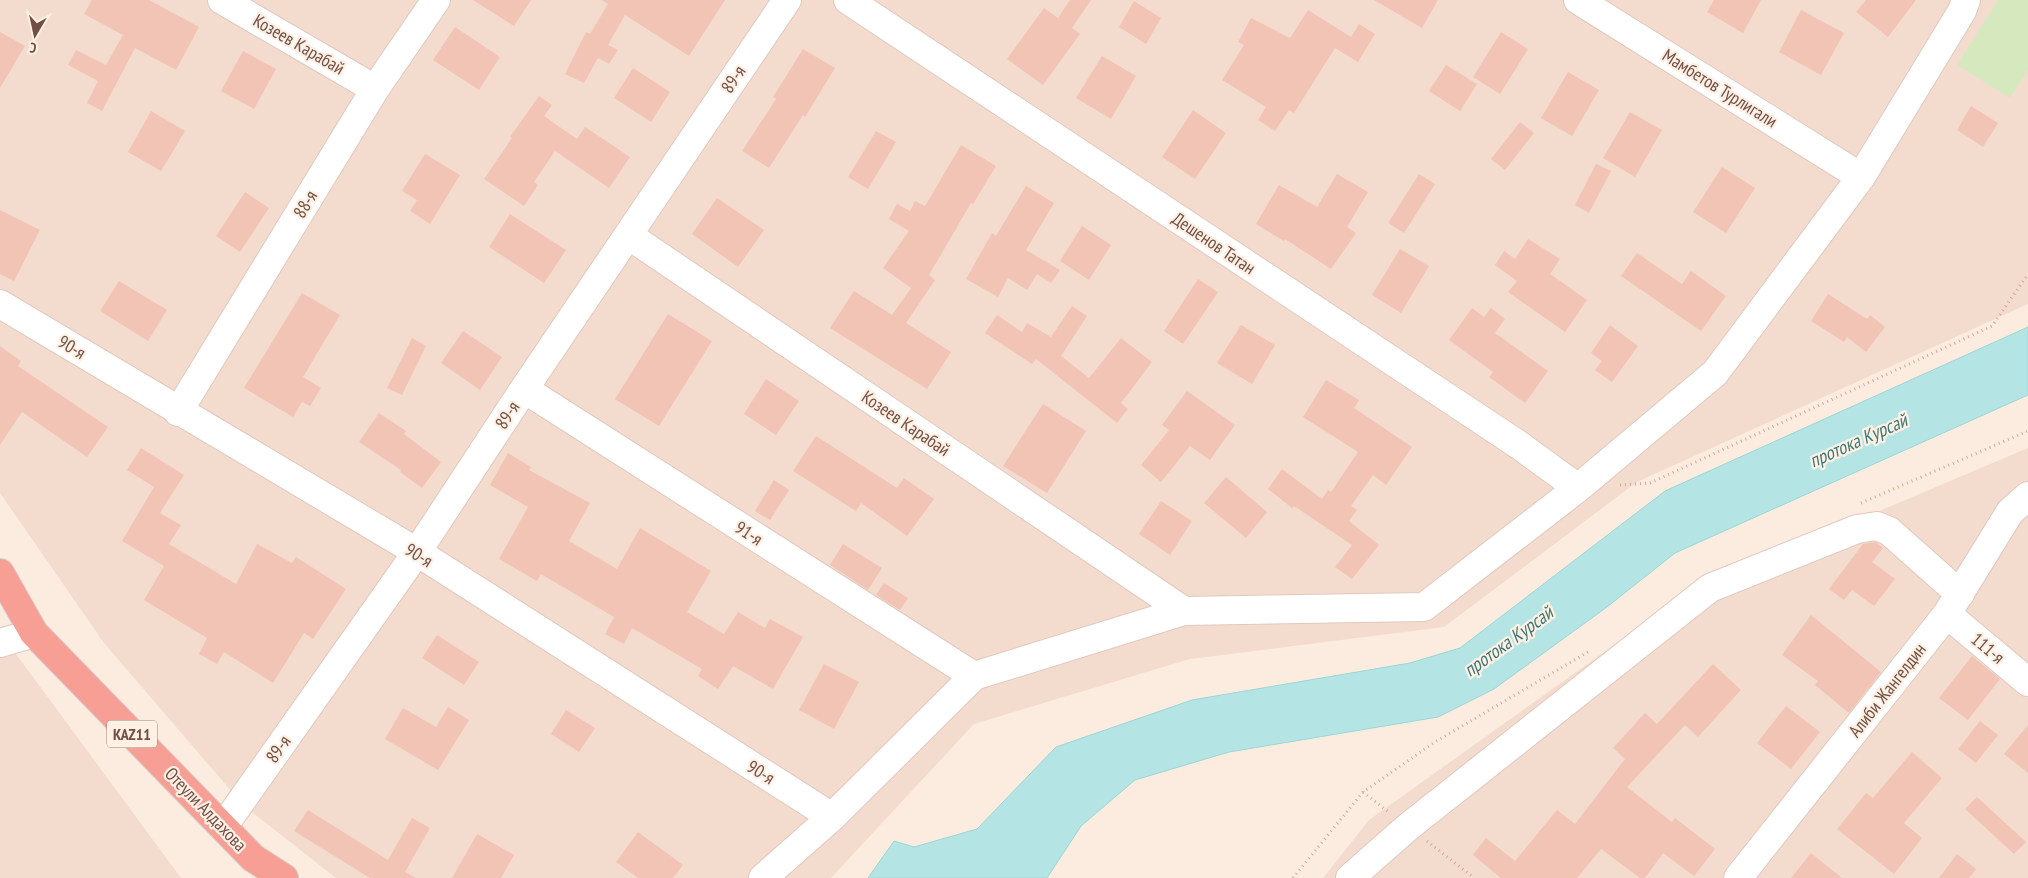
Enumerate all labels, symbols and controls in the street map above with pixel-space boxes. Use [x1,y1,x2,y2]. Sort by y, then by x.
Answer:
street label: Козеев Карабай [249,9,349,79]
north arrow [10,10,60,60]
text: С [28,38,38,57]
street label: Мамбетов Турлигали [1658,44,1782,132]
street label: 89-я [716,61,750,97]
street label: 88-я [288,186,322,222]
street label: Дешенов Татан [1168,207,1260,279]
street label: 90-я [54,330,90,364]
street label: Козеев Карабай [857,385,955,461]
street label: 89-я [490,397,524,433]
water label: протока Курсай [1805,407,1912,472]
street label: 91-я [731,516,767,550]
street label: 90-я [401,538,437,572]
water label: протока Курсай [1459,600,1559,682]
street label: 111-я [1967,627,2009,669]
street label: Алиби Жангелдин [1843,638,1931,742]
road number: KAZ11 [107,721,157,748]
street label: 89-я [260,731,296,767]
street label: 90-я [743,755,779,789]
street label: Отеули Алдахова [160,762,252,856]

